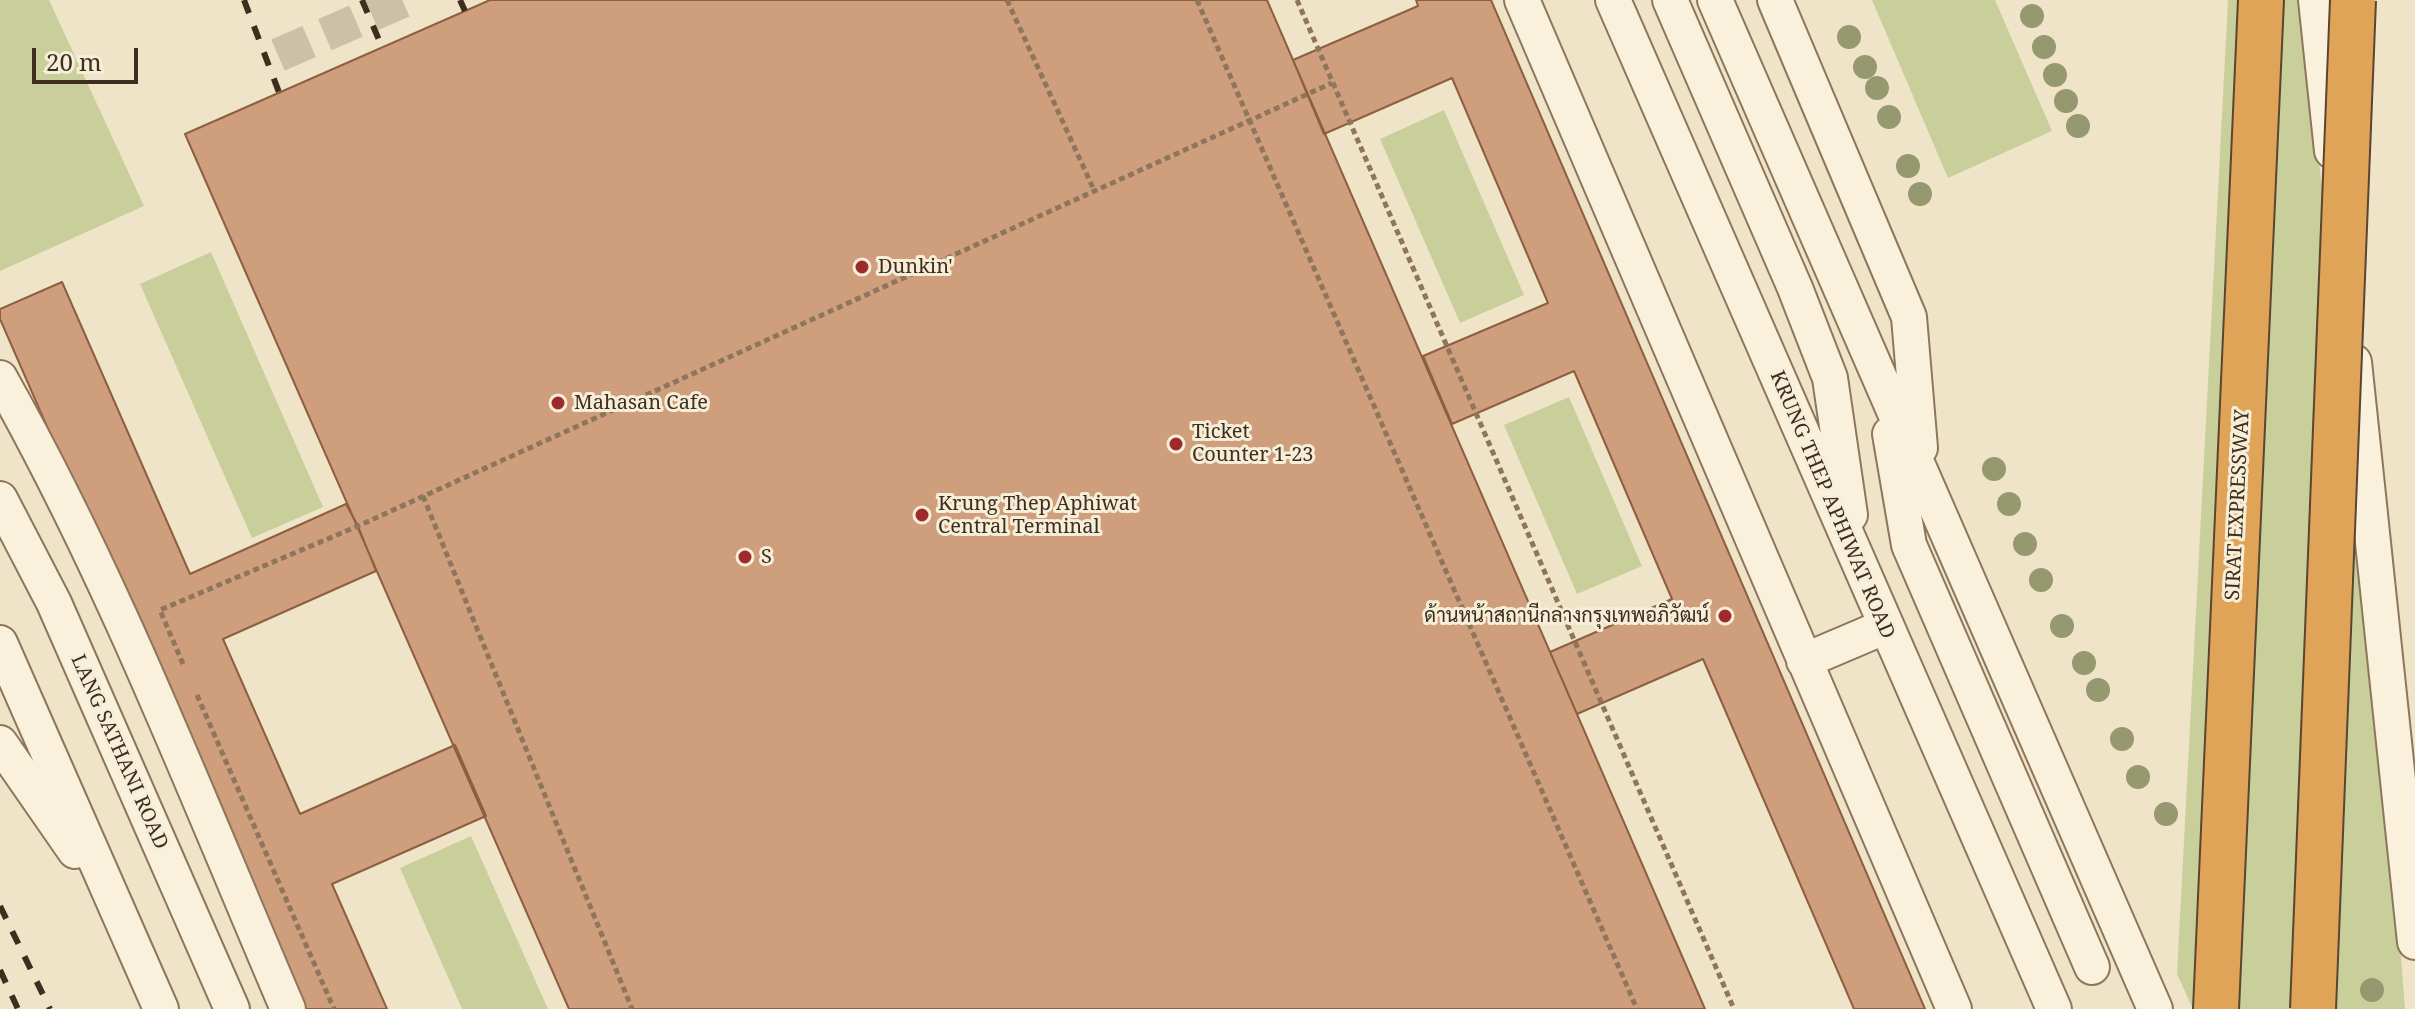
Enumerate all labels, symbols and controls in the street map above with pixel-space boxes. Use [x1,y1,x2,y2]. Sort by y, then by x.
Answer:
scale bar [36,32,142,82]
text: 20 m [46,45,102,78]
place label: Dunkin' [878,255,953,279]
marker: Dunkin' [853,258,871,276]
street label: KRUNG THEP APHIWAT ROAD [1765,367,1899,643]
place label: Mahasan Cafe [574,391,708,415]
marker: Mahasan Cafe [549,394,567,412]
street label: SIRAT EXPRESSWAY [2221,409,2255,601]
place label: Ticket Counter 1-23 [1192,420,1314,467]
marker: Ticket Counter 1-23 [1167,435,1185,453]
place label: Krung Thep Aphiwat Central Terminal [938,492,1137,539]
marker: Krung Thep Aphiwat Central Terminal [913,506,931,524]
place label: S [761,545,772,569]
marker: S [736,548,754,566]
place label: ด้านหน้าสถานีกลางกรุงเทพอภิวัฒน์ [1424,604,1709,628]
marker: ด้านหน้าสถานีกลางกรุงเทพอภิวัฒน์ [1716,607,1734,625]
street label: LANG SATHANI ROAD [65,651,173,853]

